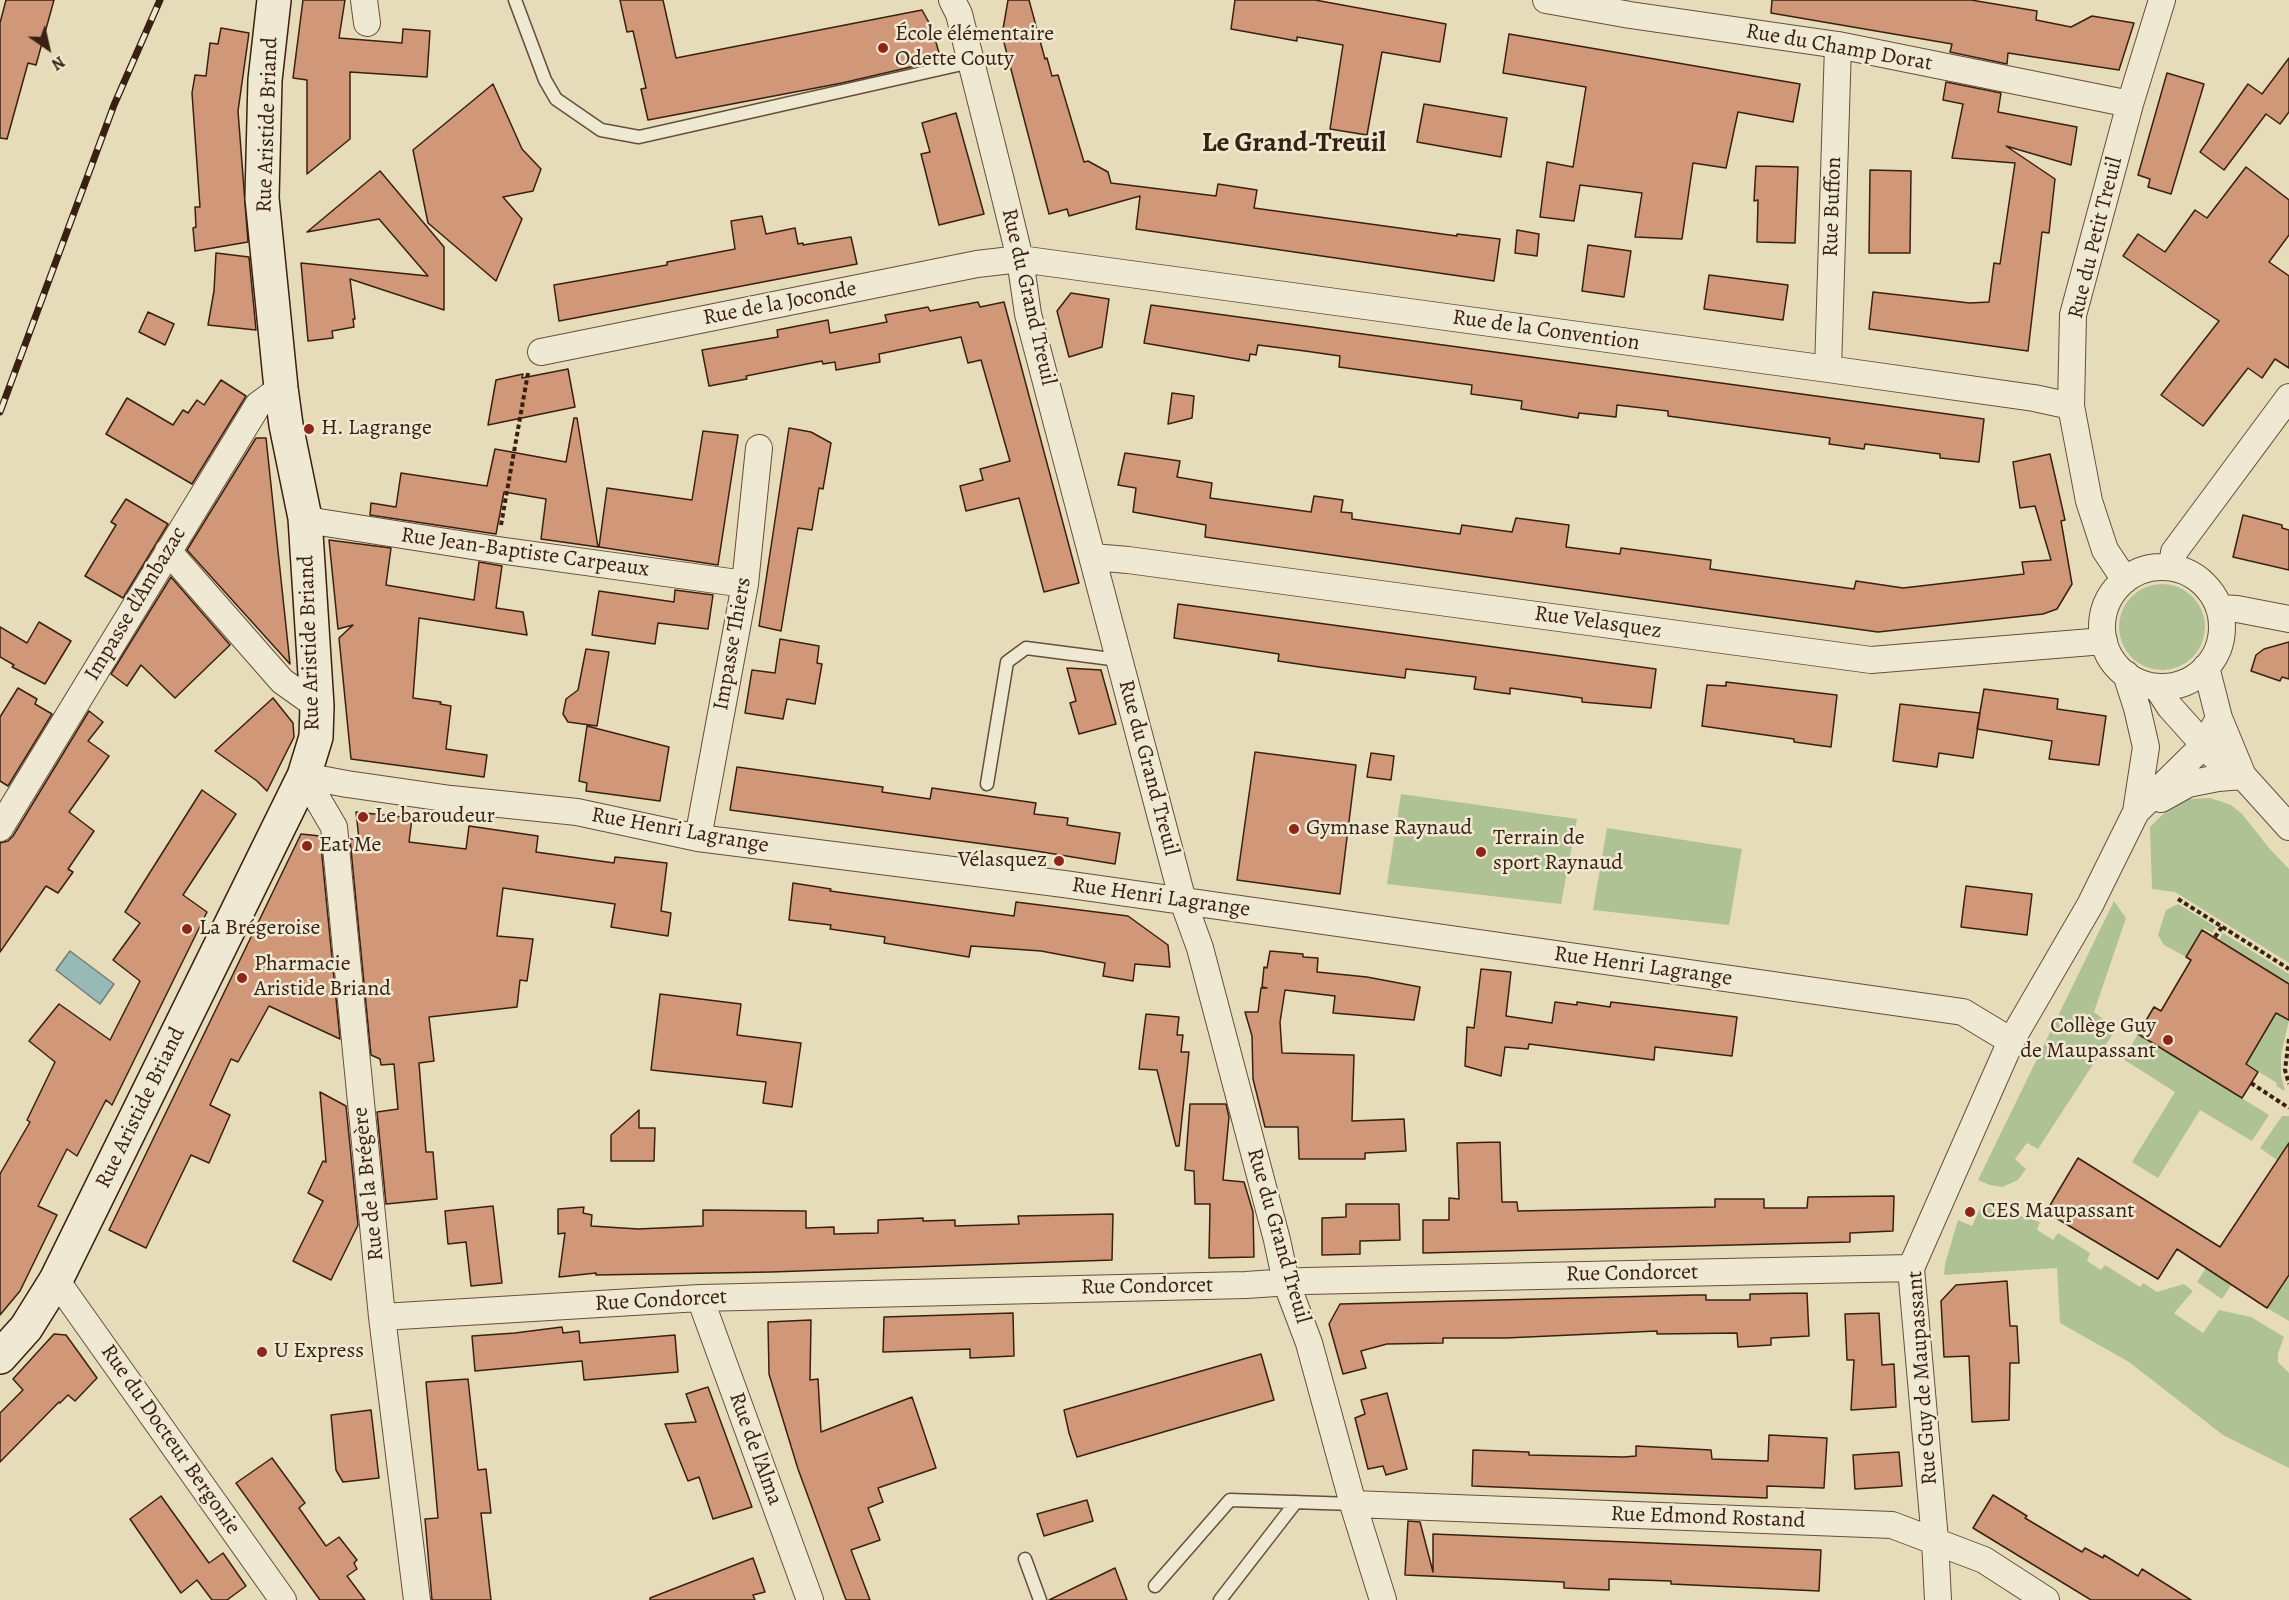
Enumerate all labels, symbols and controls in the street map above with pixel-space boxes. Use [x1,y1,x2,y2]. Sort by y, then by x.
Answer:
north arrow [18,18,78,78]
street label: Rue du Champ Dorat [1744,19,1934,77]
place label: École élémentaire Odette Couty [895,22,1054,74]
street label: Rue Aristide Briand [252,37,284,213]
marker: École élémentaire Odette Couty [876,41,890,55]
text: N [47,51,69,75]
district label: Le Grand-Treuil [1202,127,1386,161]
street label: Rue du Petit Treuil [2063,154,2129,322]
street label: Rue Buffon [1818,156,1848,258]
street label: Rue du Grand Treuil [995,206,1061,388]
street label: Rue de la Joconde [701,276,859,332]
street label: Rue de la Convention [1451,305,1641,357]
place label: H. Lagrange [321,416,432,442]
marker: H. Lagrange [302,422,316,436]
street label: Impasse d'Ambazac [80,522,192,686]
street label: Rue Jean-Baptiste Carpeaux [399,523,651,583]
street label: Rue Aristide Briand [294,555,326,731]
street label: Impasse Thiers [708,575,758,713]
street label: Rue Velasquez [1533,601,1663,645]
street label: Rue du Grand Treuil [1112,677,1184,859]
street label: Rue Henri Lagrange [589,802,771,860]
place label: Le baroudeur [375,804,495,830]
marker: Le baroudeur [356,810,370,824]
place label: Gymnase Raynaud [1306,816,1472,842]
marker: Gymnase Raynaud [1287,822,1301,836]
place label: Terrain de sport Raynaud [1493,826,1623,878]
place label: Eat Me [319,833,381,859]
marker: Eat Me [300,839,314,853]
marker: Terrain de sport Raynaud [1474,845,1488,859]
place label: Vélasquez [958,848,1047,874]
marker: Vélasquez [1052,854,1066,868]
street label: Rue Henri Lagrange [1070,872,1252,924]
place label: La Brégeroise [199,916,320,942]
marker: La Brégeroise [180,922,194,936]
street label: Rue Henri Lagrange [1552,941,1734,993]
place label: Pharmacie Aristide Briand [254,952,391,1004]
marker: Pharmacie Aristide Briand [235,971,249,985]
place label: Collège Guy de Maupassant [2020,1014,2156,1066]
street label: Rue Aristide Briand [91,1023,191,1193]
marker: Collège Guy de Maupassant [2161,1033,2175,1047]
street label: Rue de la Brégère [348,1106,390,1262]
street label: Rue du Grand Treuil [1240,1145,1316,1327]
place label: CES Maupassant [1982,1199,2134,1225]
marker: CES Maupassant [1963,1205,1977,1219]
street label: Rue Condorcet [1566,1260,1698,1288]
street label: Rue Guy de Maupassant [1902,1270,1944,1486]
street label: Rue Condorcet [1081,1273,1213,1301]
street label: Rue Condorcet [594,1284,728,1318]
place label: U Express [274,1339,364,1365]
street label: Rue du Docteur Bergonie [94,1340,246,1540]
marker: U Express [255,1345,269,1359]
street label: Rue de l'Alma [722,1389,788,1509]
street label: Rue Edmond Rostand [1610,1501,1806,1535]

